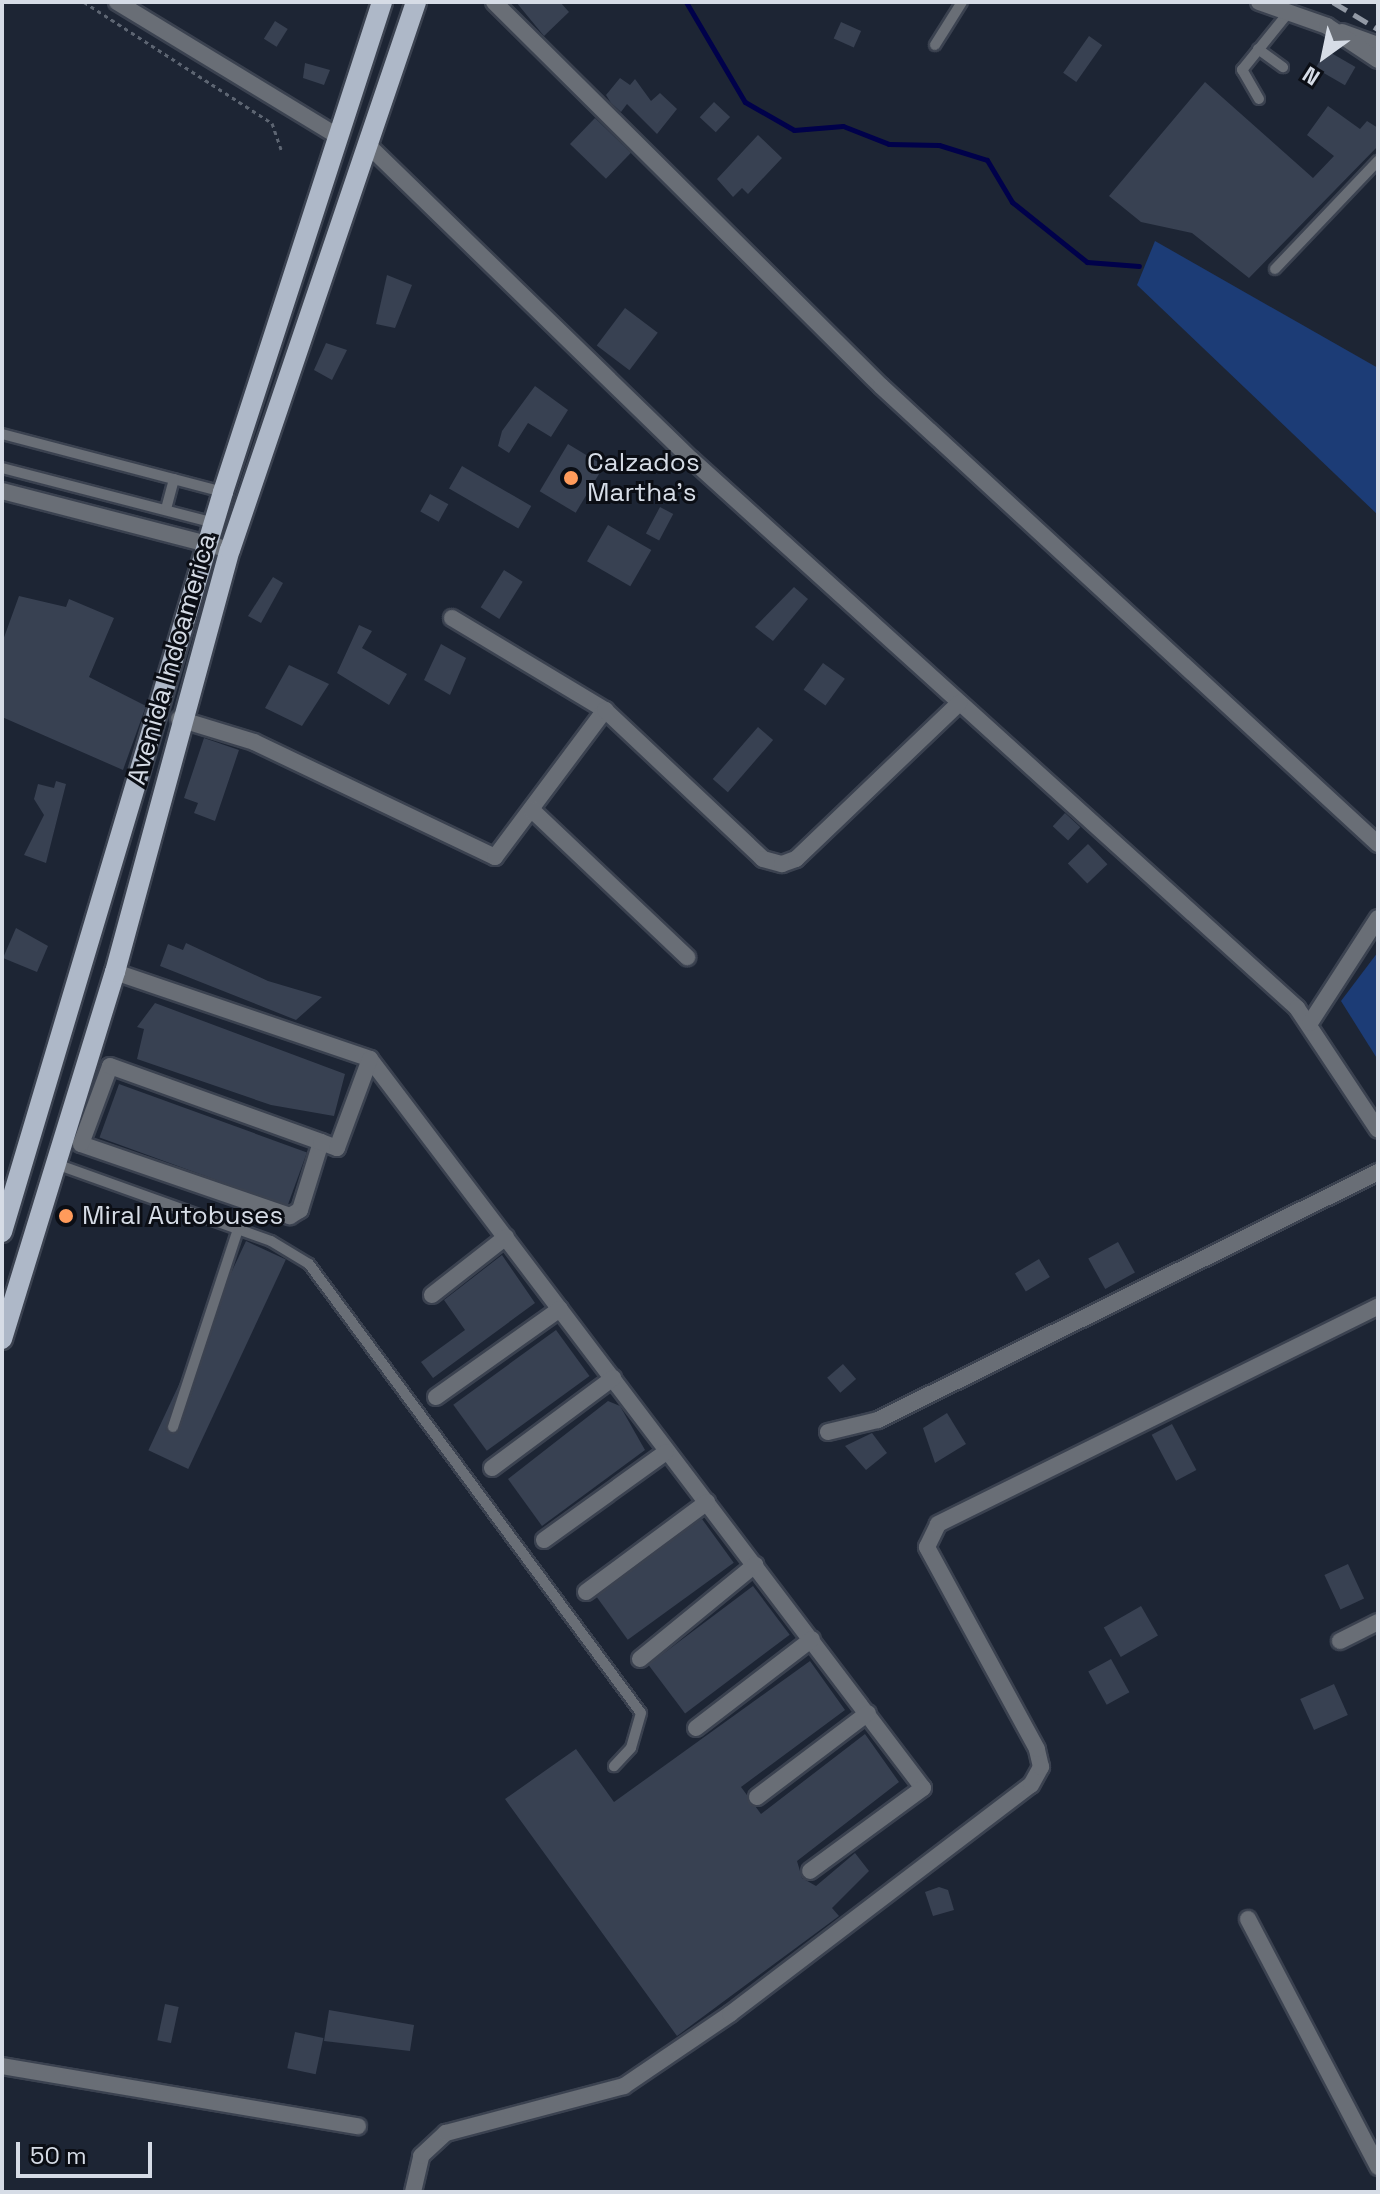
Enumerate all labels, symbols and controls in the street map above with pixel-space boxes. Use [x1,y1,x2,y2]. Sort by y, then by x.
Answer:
north arrow [1284,16,1364,96]
text: N [1297,60,1325,92]
place label: Calzados Martha’s [587,447,700,508]
marker: Calzados Martha’s [562,469,580,487]
street label: Avenida Indoamerica [121,530,223,788]
place label: Miral Autobuses [82,1200,284,1232]
marker: Miral Autobuses [57,1207,75,1225]
scale bar [20,2126,156,2176]
text: 50 m [30,2140,87,2171]

